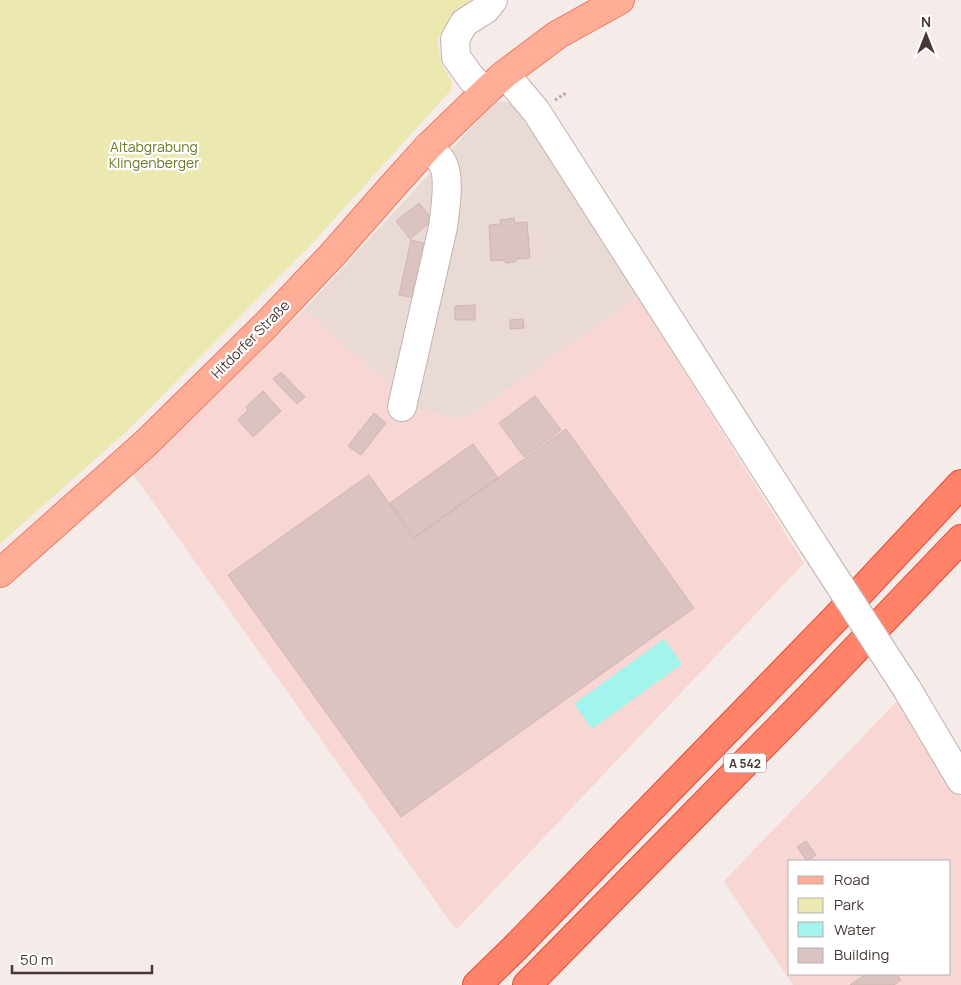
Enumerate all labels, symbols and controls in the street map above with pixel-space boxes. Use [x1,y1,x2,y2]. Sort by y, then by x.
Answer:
north arrow [901,10,951,60]
text: N [921,12,931,31]
park label: Altabgrabung Klingenberger [109,137,199,172]
street label: Hitdorfer Straße [207,296,293,382]
road number: A 542 [724,754,766,772]
legend [788,860,951,975]
text: Road [834,869,870,890]
text: Park [834,894,864,915]
text: Water [834,919,876,940]
scale bar [12,942,152,974]
text: Building [834,944,889,965]
text: 50 m [20,949,54,970]

